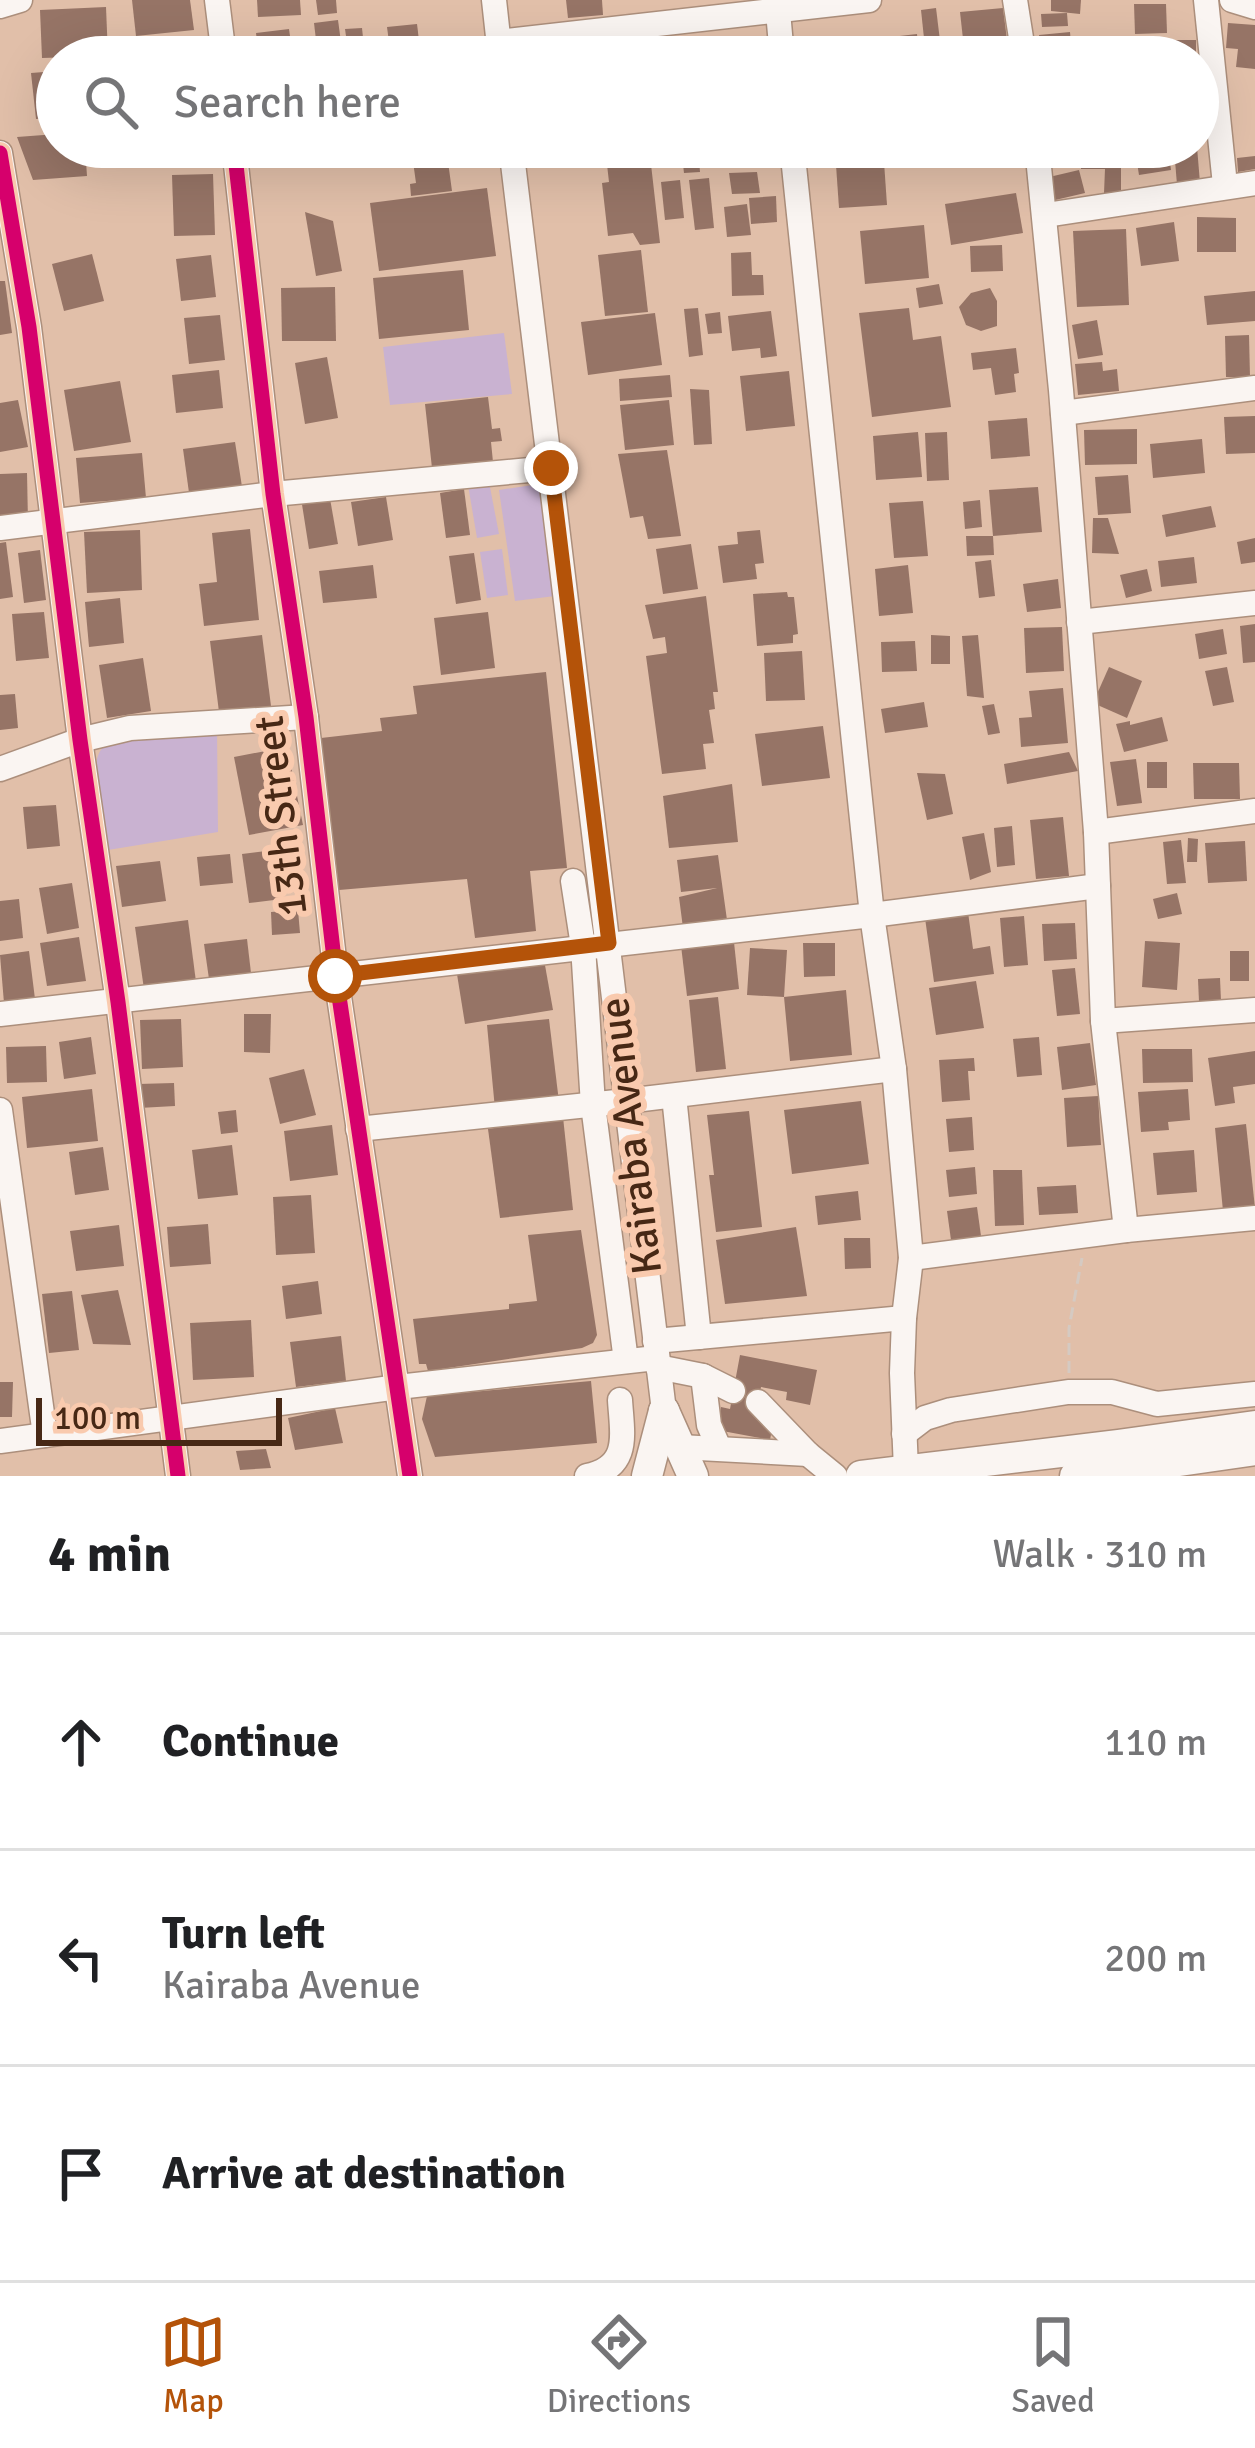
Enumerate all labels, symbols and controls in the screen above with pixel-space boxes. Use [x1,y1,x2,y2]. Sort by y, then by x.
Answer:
search box [36,36,1219,168]
icon: search [78,69,144,135]
text: Search here [174,75,401,130]
route end [524,441,578,495]
street label: 13th Street [243,713,319,919]
route start [308,949,362,1003]
street label: Kairaba Avenue [589,995,673,1277]
scale bar [36,1392,282,1445]
text: 100 m [54,1398,141,1439]
text: 4 min [48,1523,171,1586]
text: Walk · 310 m [993,1530,1207,1578]
icon: ahead [48,1709,114,1775]
text: Continue [162,1714,339,1769]
text: 110 m [1104,1718,1207,1766]
text: Turn left [162,1906,325,1961]
icon: left [48,1925,114,1991]
text: 200 m [1104,1934,1207,1982]
text: Kairaba Avenue [162,1961,420,2009]
icon: arrive [48,2141,114,2207]
text: Arrive at destination [162,2146,566,2201]
tab: Map [160,2309,226,2422]
tab: Directions [547,2309,691,2422]
tab: Saved [1012,2309,1095,2422]

